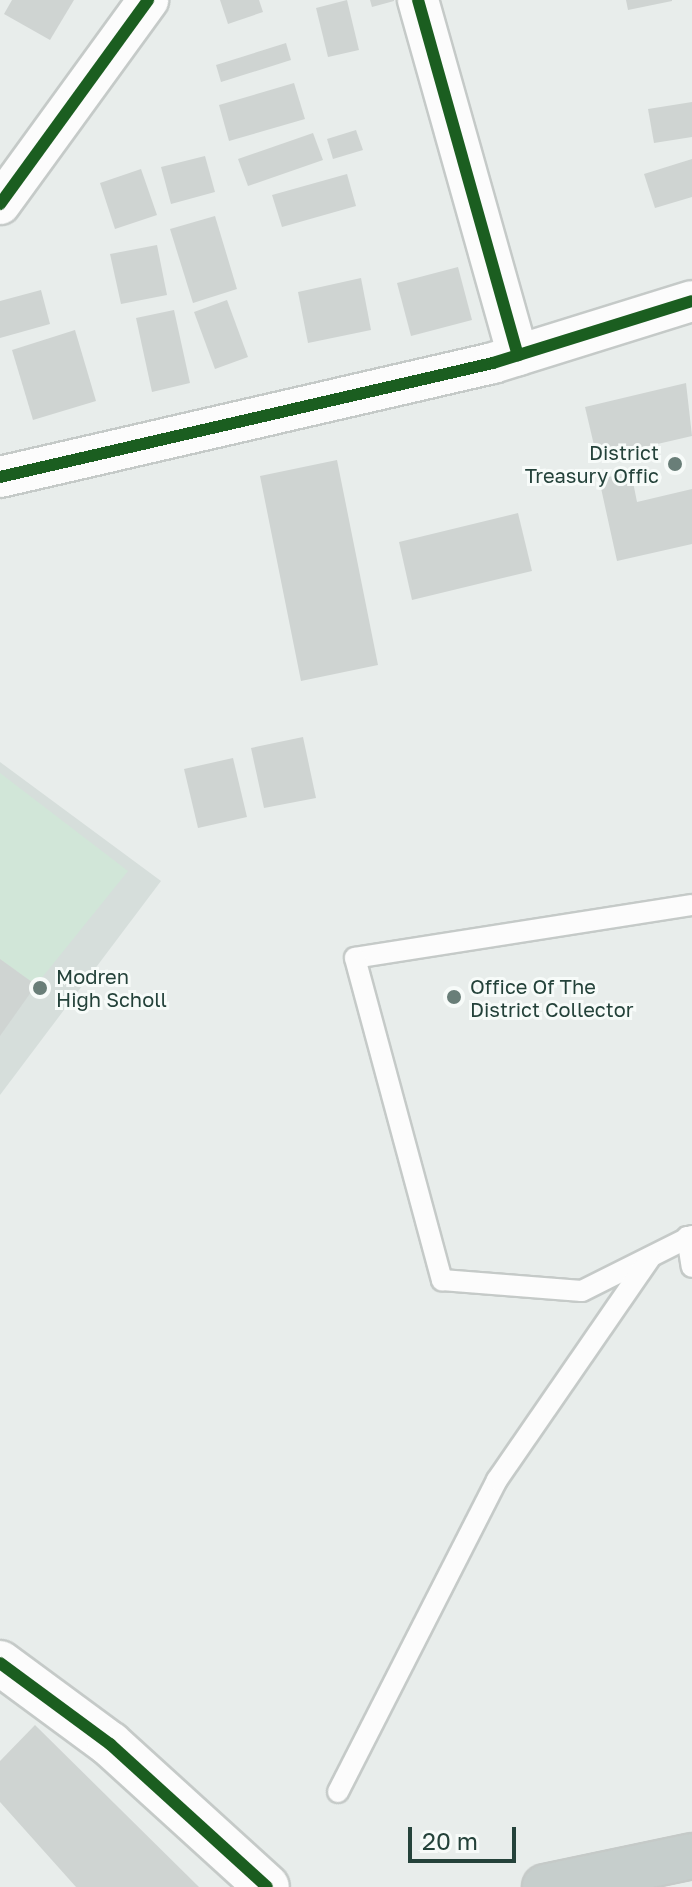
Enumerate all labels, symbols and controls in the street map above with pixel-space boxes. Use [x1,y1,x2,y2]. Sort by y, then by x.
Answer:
place label: District Treasury Offic [525,440,659,487]
marker: District Treasury Offic [666,455,684,473]
place label: Modren High Scholl [56,964,167,1011]
place label: Office Of The District Collector [470,974,634,1021]
marker: Modren High Scholl [31,979,49,997]
marker: Office Of The District Collector [445,988,463,1006]
scale bar [412,1811,520,1861]
text: 20 m [422,1826,478,1855]

